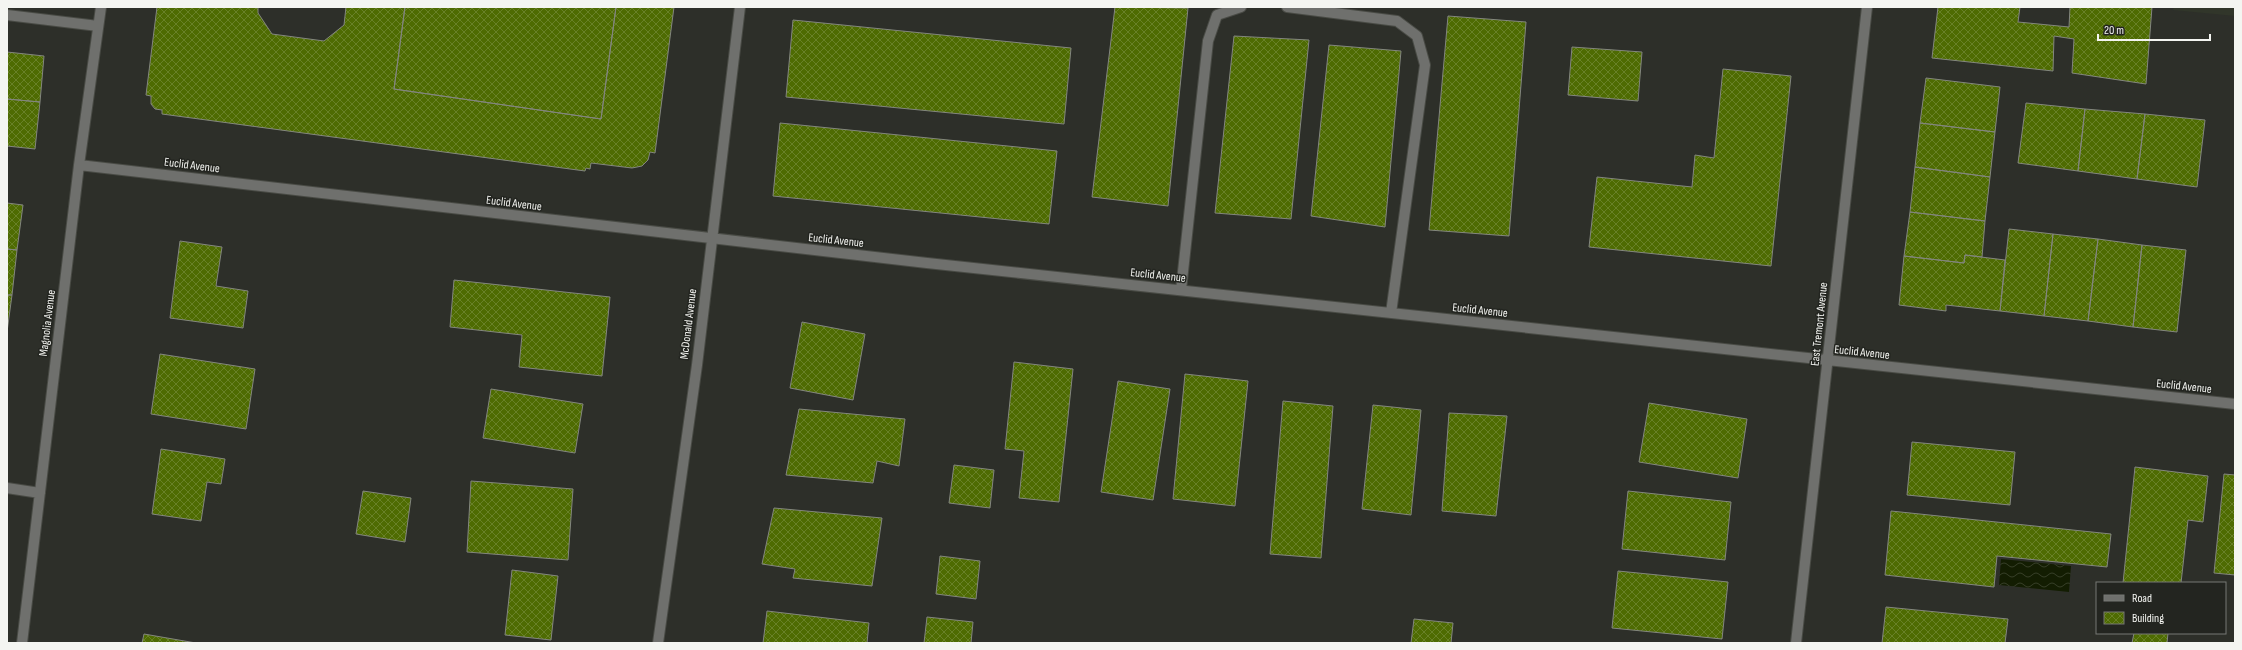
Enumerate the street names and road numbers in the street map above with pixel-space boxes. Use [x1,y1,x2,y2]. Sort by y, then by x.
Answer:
street label: Euclid Avenue [163,155,221,176]
street label: Euclid Avenue [485,193,543,214]
street label: Euclid Avenue [807,230,865,251]
street label: Euclid Avenue [1129,265,1187,286]
street label: East Tremont Avenue [1808,281,1831,367]
street label: McDonald Avenue [677,288,700,360]
street label: Magnolia Avenue [36,289,59,357]
street label: Euclid Avenue [1451,300,1509,321]
street label: Euclid Avenue [1833,342,1891,363]
street label: Euclid Avenue [2155,376,2213,397]

